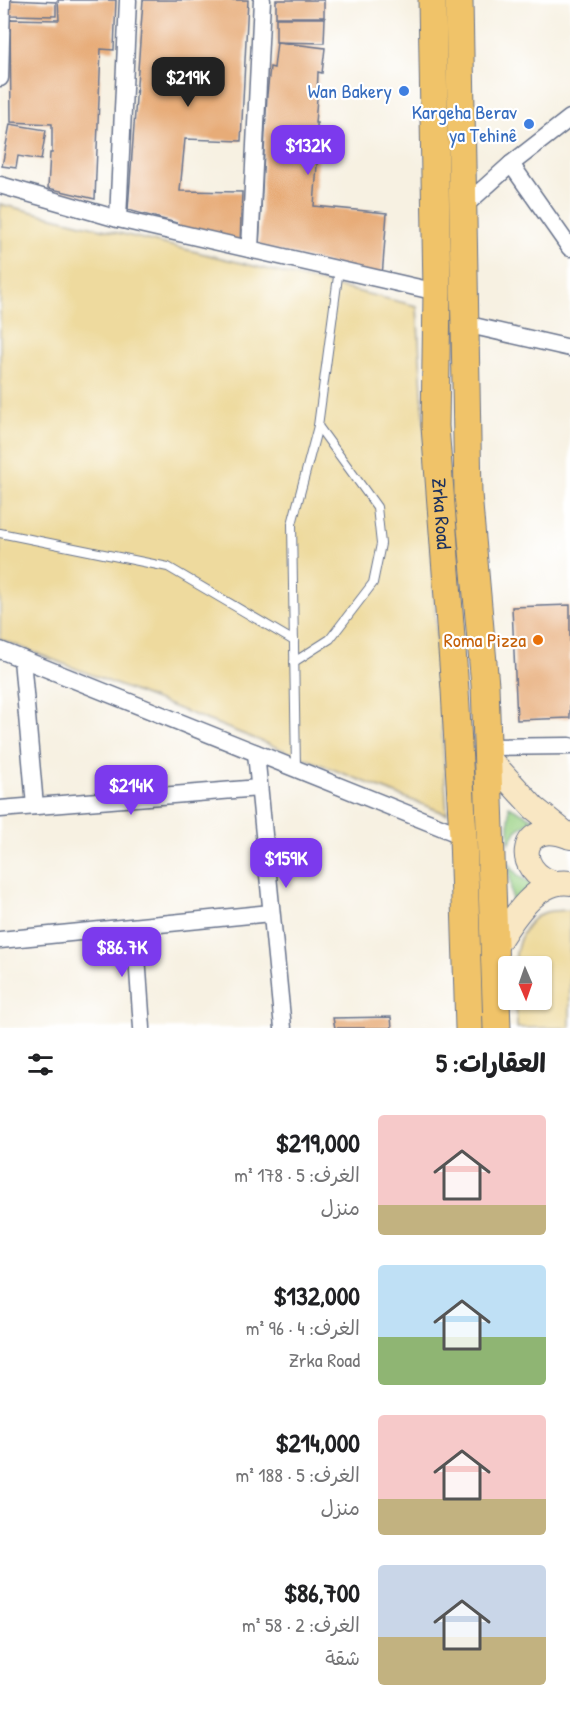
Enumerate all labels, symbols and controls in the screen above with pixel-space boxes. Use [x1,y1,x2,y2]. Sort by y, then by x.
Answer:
pin: $219K [146,57,230,108]
text: $219K [166,63,210,90]
place label: Wan Bakery [308,77,392,104]
marker: Wan Bakery [397,84,411,98]
place label: Kargeha Berav ya Tehinê [412,98,517,148]
marker: Kargeha Berav ya Tehinê [522,117,536,131]
pin: $132K [266,125,350,176]
text: $132K [285,131,331,158]
street label: Zrka Road [426,477,458,550]
place label: Roma Pizza [444,626,526,653]
marker: Roma Pizza [531,633,545,647]
pin: $214K [89,765,173,816]
text: $214K [109,771,153,798]
pin: $159K [244,838,328,889]
text: $159K [264,844,308,871]
pin: $86.7K [73,927,171,978]
text: $86.7K [96,933,148,960]
north arrow [498,956,552,1010]
map controls [498,956,552,1010]
text: العقارات: 5 [436,1045,546,1080]
icon: filters [24,1048,57,1081]
text: $219,000 [275,1125,360,1160]
icon: home [426,1139,498,1211]
text: الغرف: 5 · 178 m² [234,1161,360,1188]
text: منزل [321,1194,360,1221]
text: $132,000 [273,1278,360,1313]
icon: home [426,1289,498,1361]
text: الغرف: 4 · 96 m² [246,1314,360,1341]
text: Zrka Road [289,1346,360,1373]
text: $214,000 [275,1425,360,1460]
icon: home [426,1439,498,1511]
text: الغرف: 5 · 188 m² [236,1461,360,1488]
text: منزل [321,1494,360,1521]
text: $86,700 [284,1575,360,1610]
icon: home [426,1589,498,1661]
text: الغرف: 2 · 58 m² [242,1611,360,1638]
text: شقة [325,1644,360,1671]

